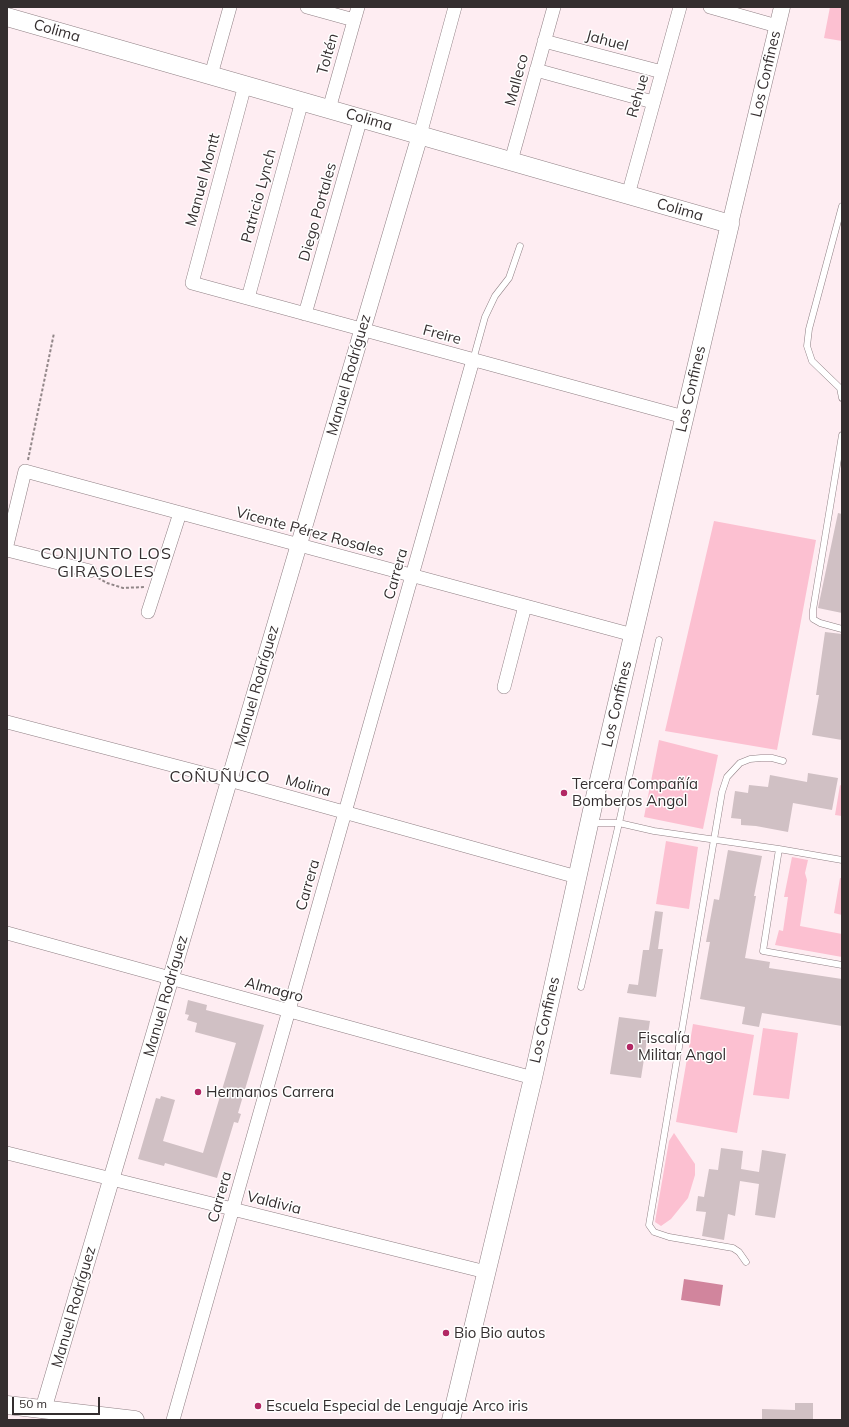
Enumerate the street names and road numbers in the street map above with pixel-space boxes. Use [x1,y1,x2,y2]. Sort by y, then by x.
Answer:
street label: Colima [32,16,82,46]
street label: Jahuel [584,27,630,55]
street label: Los Confines [747,29,785,119]
street label: Toltén [314,31,342,77]
street label: Malleco [501,52,533,108]
street label: Rehue [623,72,653,120]
street label: Colima [344,105,394,135]
street label: Manuel Montt [182,132,224,228]
street label: Patricio Lynch [238,147,280,245]
street label: Diego Portales [295,161,341,263]
street label: Colima [655,195,705,225]
street label: Manuel Rodríguez [323,312,375,438]
street label: Freire [421,321,463,349]
street label: Los Confines [672,344,710,434]
street label: Vicente Pérez Rosales [234,504,386,560]
street label: Carrera [380,546,412,602]
street label: Manuel Rodríguez [231,623,283,749]
street label: Los Confines [598,659,636,749]
street label: Molina [283,771,333,801]
street label: Carrera [292,857,324,913]
street label: Manuel Rodríguez [140,933,192,1059]
street label: Almagro [243,974,305,1006]
street label: Los Confines [526,975,564,1065]
street label: Carrera [204,1169,236,1225]
street label: Valdivia [245,1188,303,1218]
street label: Manuel Rodríguez [48,1244,100,1370]

